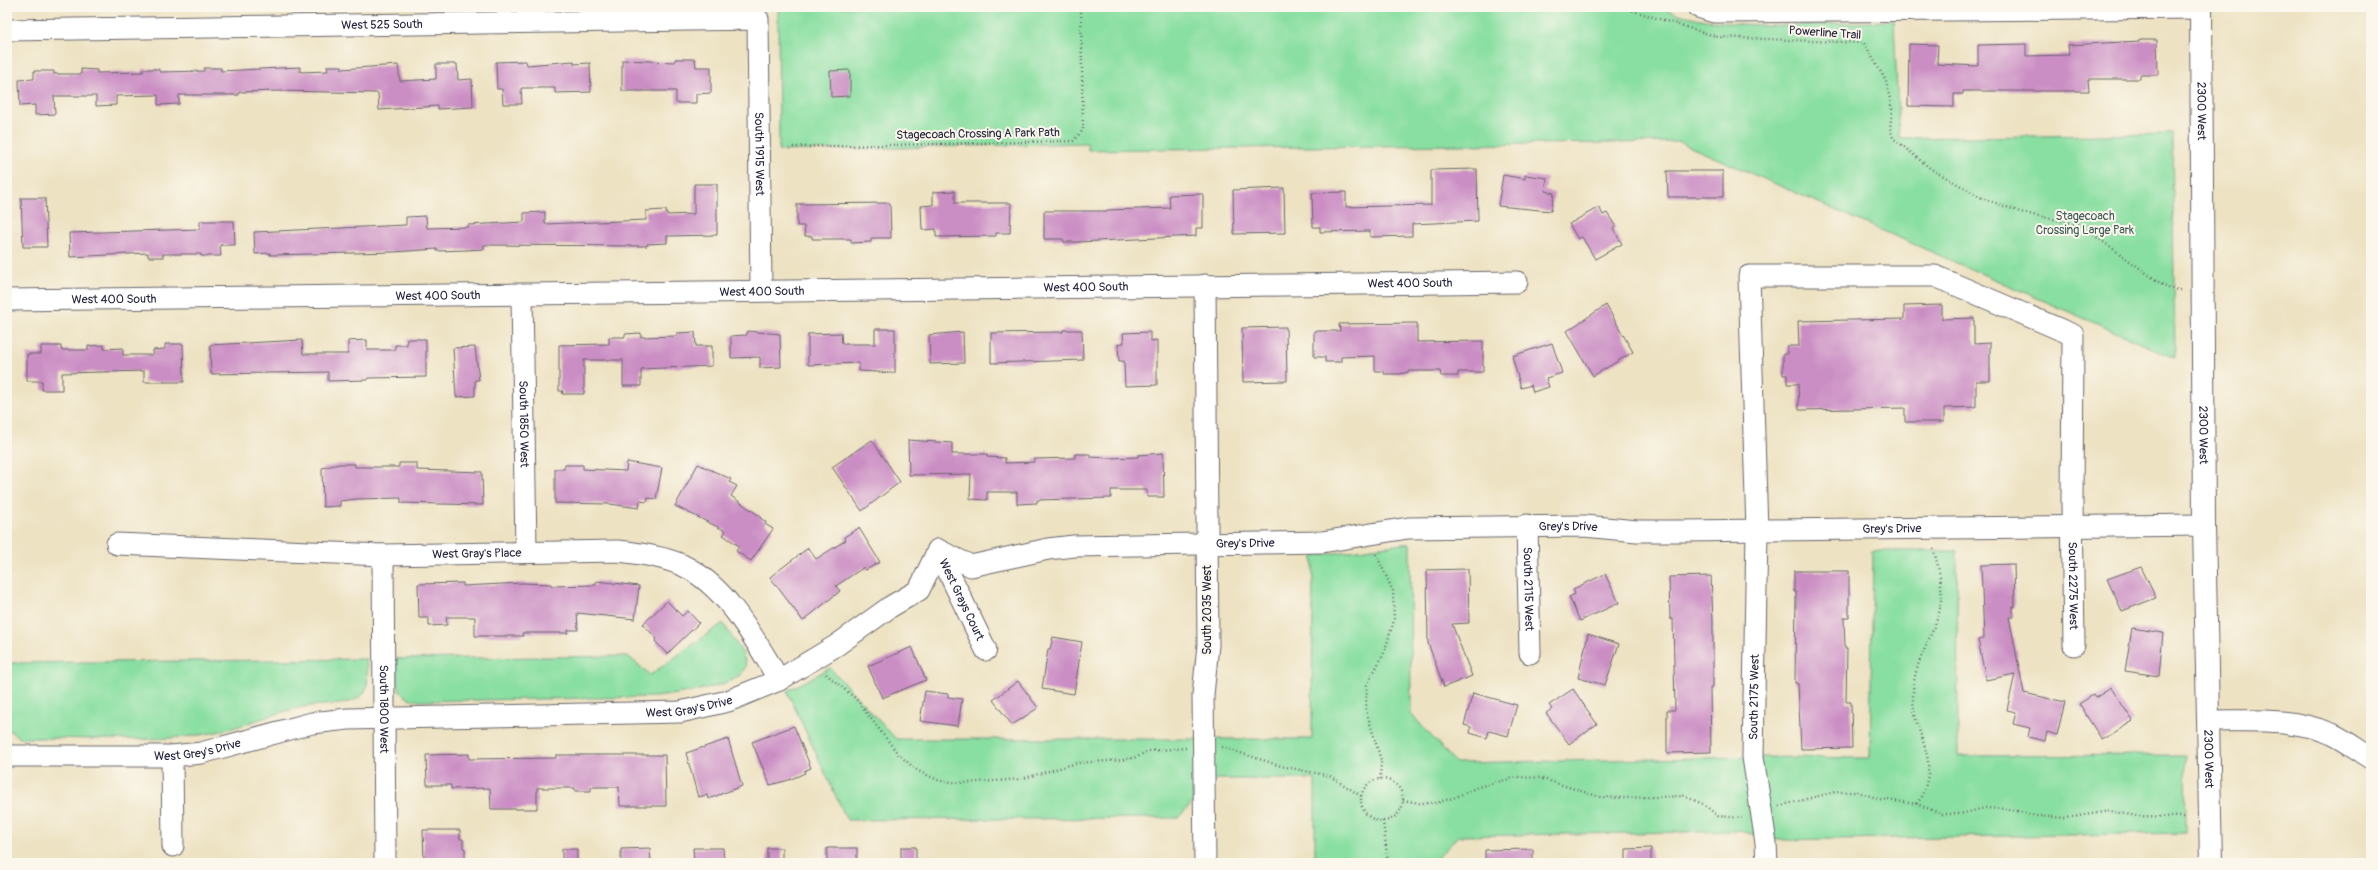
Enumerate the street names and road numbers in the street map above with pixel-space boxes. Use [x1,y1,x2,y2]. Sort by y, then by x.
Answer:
street label: West 525 South [341,16,423,33]
street label: Powerline Trail [1788,23,1862,43]
street label: 2300 West [2194,82,2209,140]
street label: South 1915 West [752,112,767,196]
street label: Stagecoach Crossing A Park Path [896,125,1060,143]
street label: West 400 South [1367,275,1453,291]
street label: West 400 South [1043,279,1129,295]
street label: West 400 South [719,283,805,299]
street label: West 400 South [395,288,481,304]
street label: West 400 South [71,291,157,307]
street label: South 1850 West [516,380,532,468]
street label: 2300 West [2196,406,2211,464]
street label: Grey's Drive [1539,518,1598,535]
street label: Grey's Drive [1862,521,1921,536]
street label: Grey's Drive [1216,535,1275,551]
street label: South 2275 West [2065,542,2081,630]
street label: West Gray's Place [432,545,522,562]
street label: South 2115 West [1520,547,1537,631]
street label: West Grays Court [936,556,988,643]
street label: South 2035 West [1200,565,1215,655]
street label: South 2175 West [1746,654,1762,740]
street label: South 1800 West [376,665,392,754]
street label: West Gray's Drive [646,692,735,720]
street label: 2300 West [2201,730,2217,788]
street label: West Grey's Drive [154,735,242,764]

